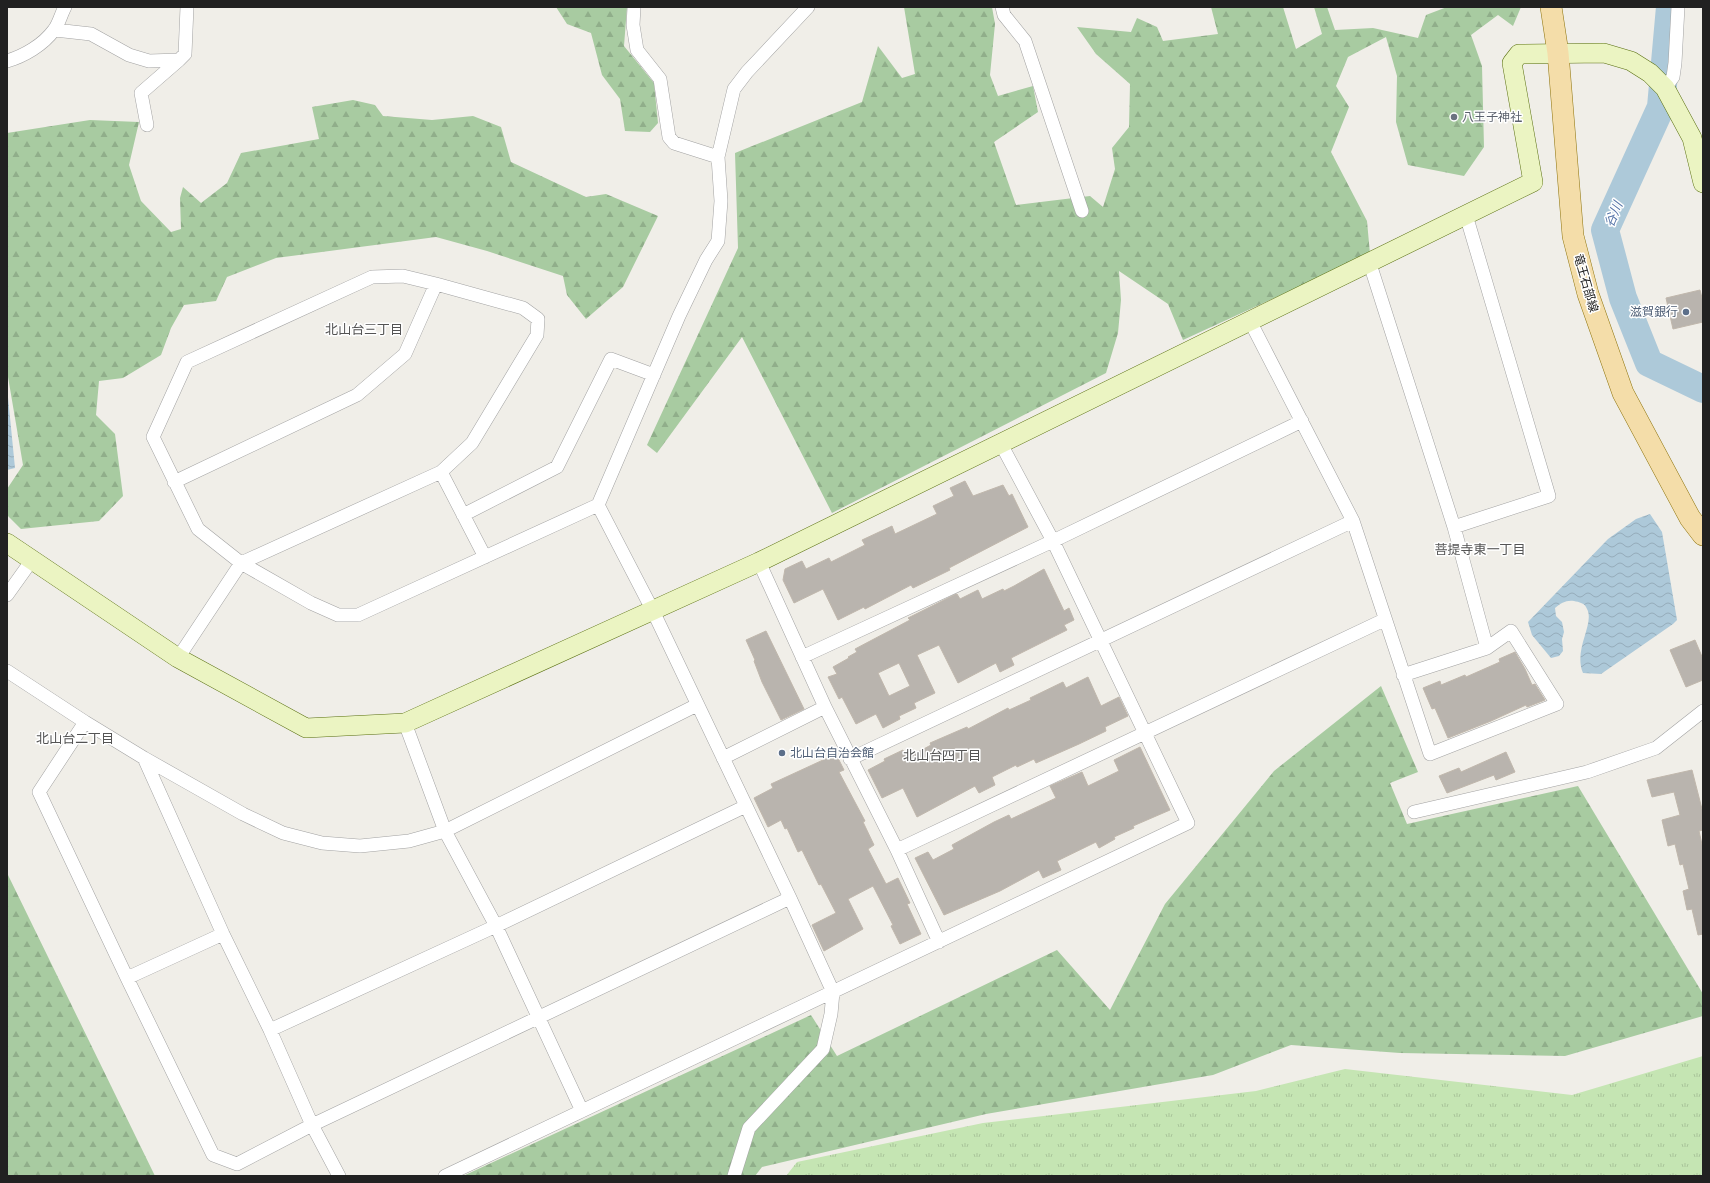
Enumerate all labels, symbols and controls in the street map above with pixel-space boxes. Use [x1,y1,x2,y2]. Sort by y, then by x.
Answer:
place label: 八王子神社 [1462,109,1522,124]
marker: 八王子神社 [1449,112,1459,122]
water label: 谷川 [1601,197,1626,229]
street label: 竜王石部線 [1571,252,1602,314]
place label: 滋賀銀行 [1630,304,1678,319]
marker: 滋賀銀行 [1681,307,1691,317]
district label: 北山台三丁目 [325,321,403,337]
district label: 菩提寺東一丁目 [1434,541,1526,557]
district label: 北山台二丁目 [36,730,114,746]
place label: 北山台自治会館 [790,745,874,760]
district label: 北山台四丁目 [903,747,981,763]
marker: 北山台自治会館 [777,748,787,758]

